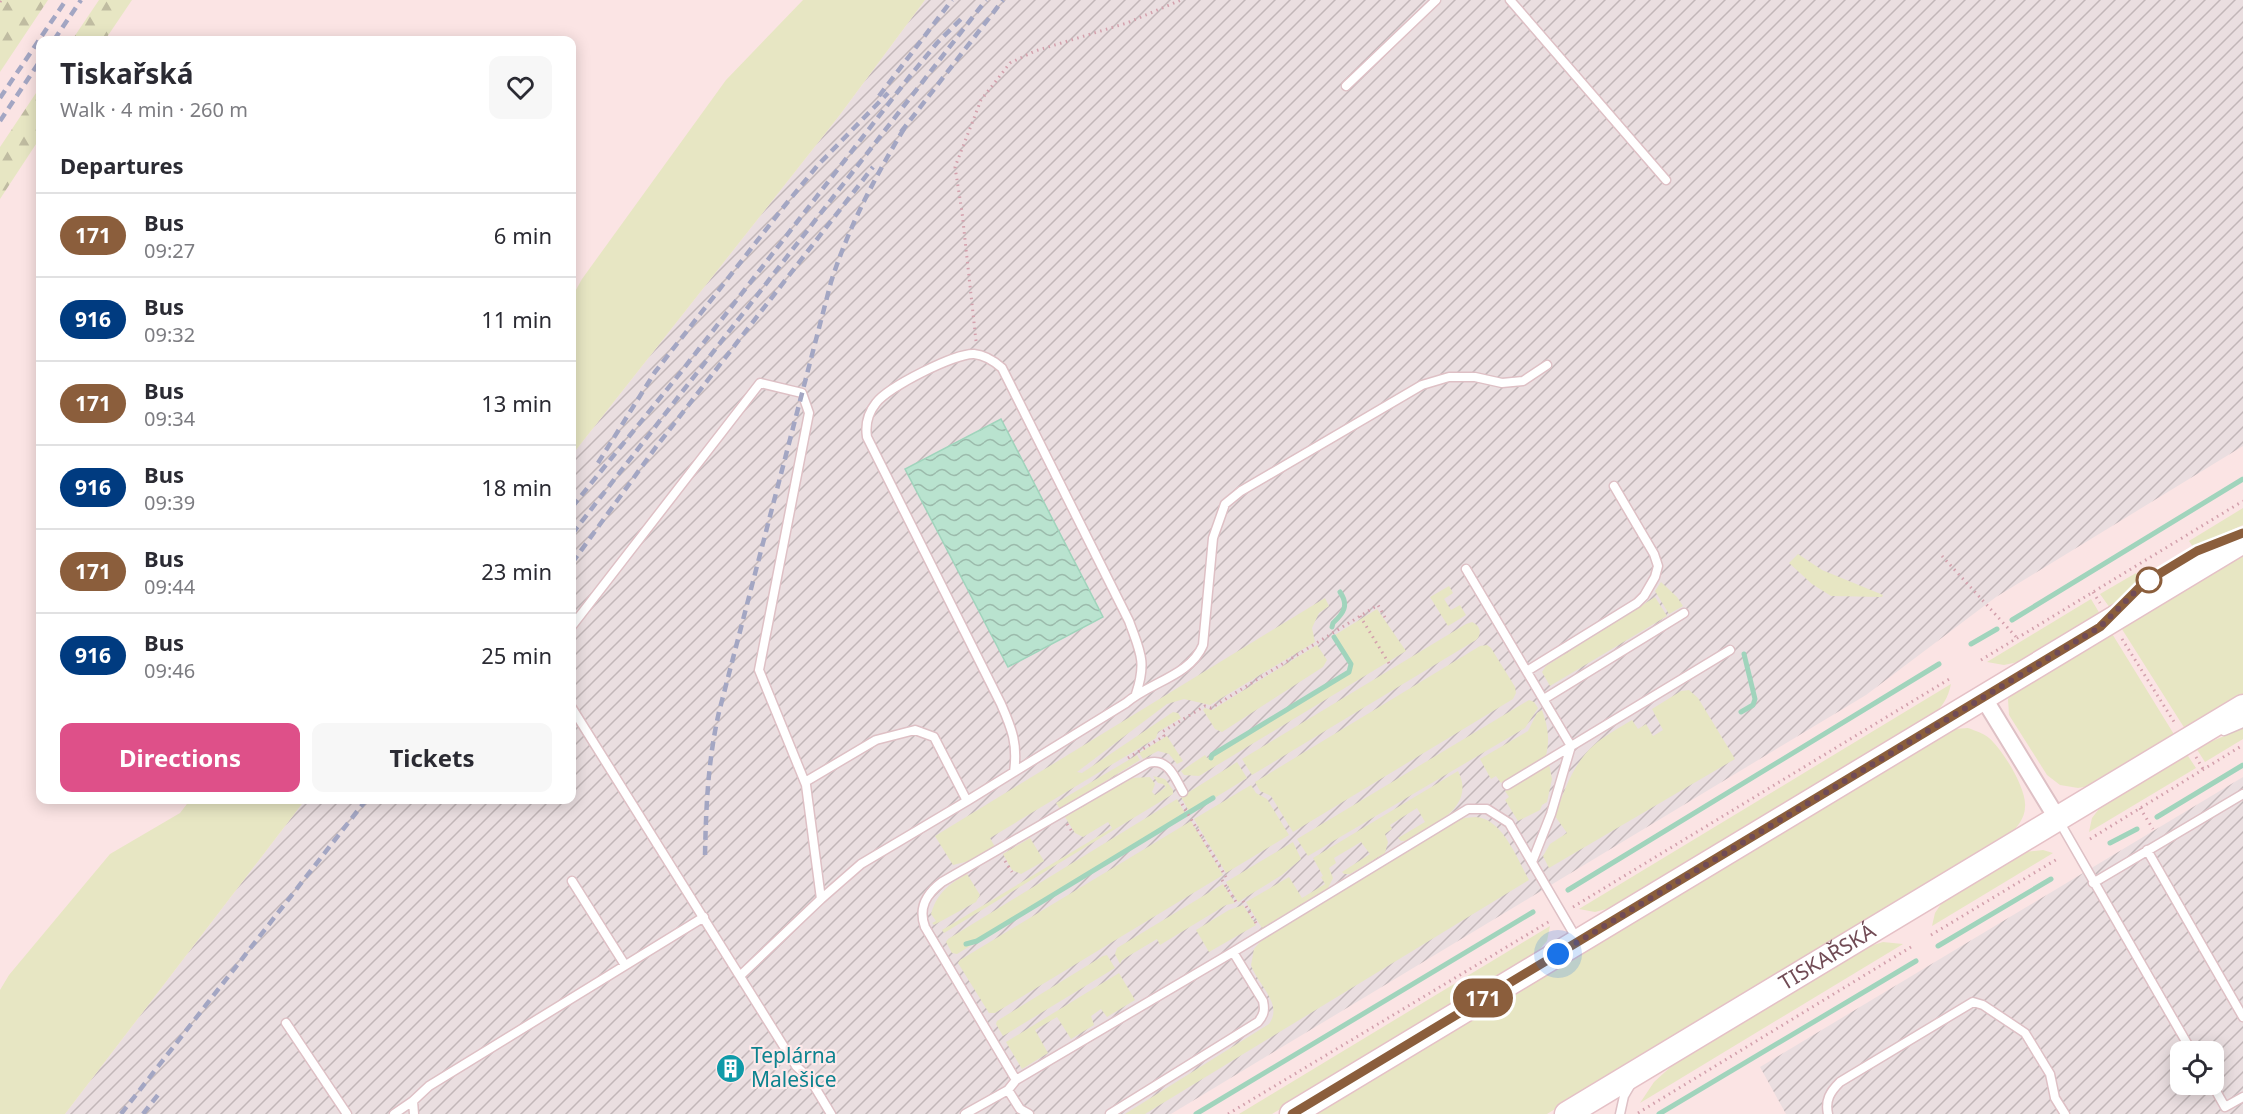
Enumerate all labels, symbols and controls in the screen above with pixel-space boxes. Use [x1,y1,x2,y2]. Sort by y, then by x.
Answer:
text: Tiskařská [60,54,193,92]
button: heart [489,56,552,119]
text: Walk · 4 min · 260 m [60,96,248,123]
text: Departures [60,150,184,180]
text: Bus [144,207,184,237]
text: 6 min [494,220,552,250]
text: 171 [75,221,111,249]
text: 09:27 [144,237,195,264]
text: Bus [144,291,184,321]
text: 11 min [481,304,552,334]
text: 916 [75,305,111,333]
text: 09:32 [144,321,195,348]
text: Bus [144,375,184,405]
text: 13 min [481,388,552,418]
text: 171 [75,389,111,417]
text: 09:34 [144,405,195,432]
text: Bus [144,459,184,489]
text: 18 min [481,472,552,502]
text: 916 [75,473,111,501]
text: 09:39 [144,489,195,516]
text: Bus [144,543,184,573]
text: 23 min [481,556,552,586]
text: 171 [75,557,111,585]
unlabelled marker [2136,567,2162,593]
text: 09:44 [144,573,195,600]
text: Bus [144,627,184,657]
text: 25 min [481,640,552,670]
text: 916 [75,641,111,669]
text: 09:46 [144,657,195,684]
button: Directions [60,723,300,792]
button: Tickets [312,723,552,792]
street label: TISKAŘSKÁ [1774,916,1881,996]
your location [1543,939,1573,969]
line badge: 171 [1448,978,1518,1018]
text: 171 [1465,984,1501,1012]
place label: Teplárna Malešice [751,1041,837,1093]
map controls [2170,1041,2224,1095]
button: locate [2170,1041,2224,1095]
building icon: Teplárna Malešice [714,1052,746,1084]

